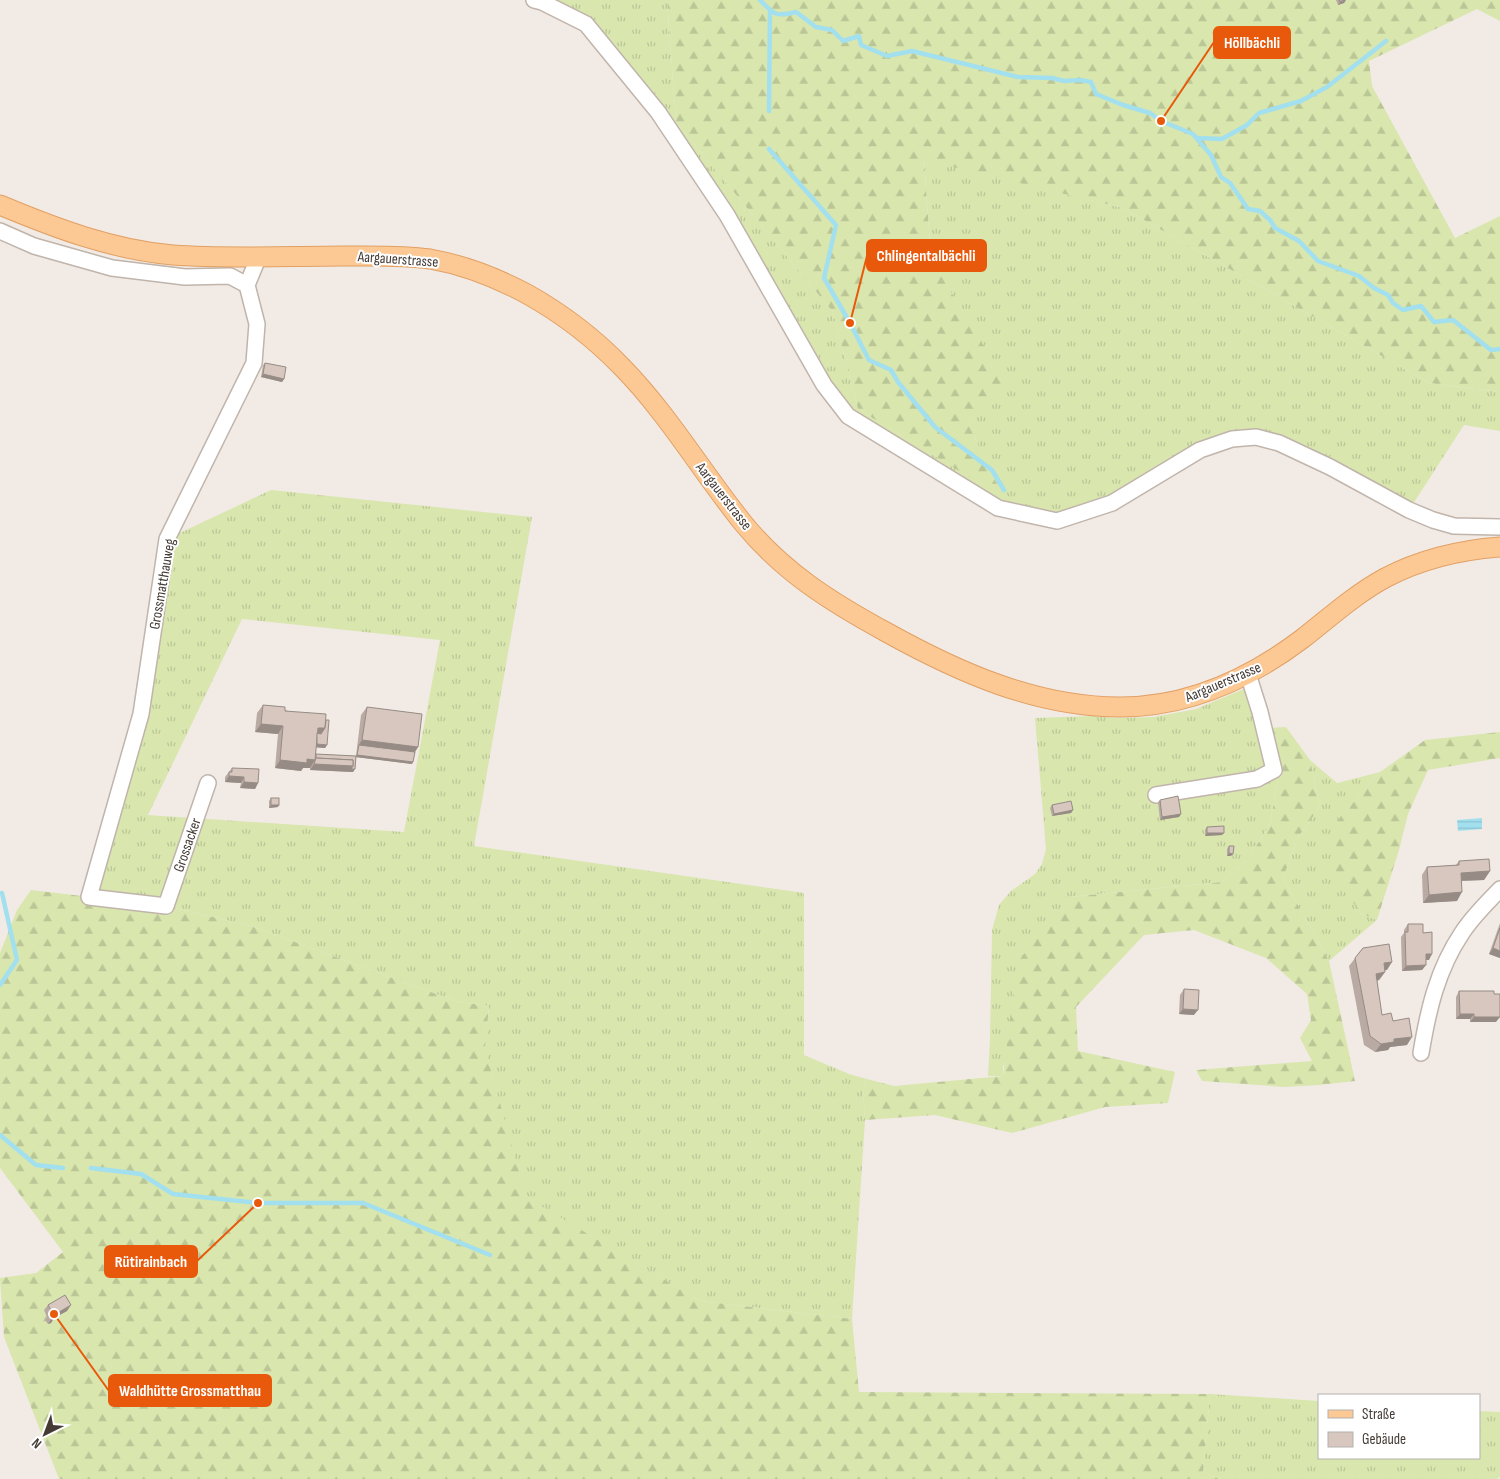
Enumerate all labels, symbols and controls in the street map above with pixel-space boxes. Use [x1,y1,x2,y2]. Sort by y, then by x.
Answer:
callout: Höllbächli [1214,27,1290,58]
text: Höllbächli [1224,34,1280,53]
callout: Chlingentalbächli [867,240,986,271]
street label: Aargauerstrasse [356,247,439,272]
text: Chlingentalbächli [877,247,975,266]
street label: Aargauerstrasse [691,458,756,534]
street label: Grossmatthauweg [145,537,180,631]
street label: Aargauerstrasse [1181,658,1264,707]
street label: Grossacker [169,815,206,875]
callout: Rütirainbach [105,1246,197,1277]
text: Rütirainbach [115,1253,187,1272]
callout: Waldhütte Grossmatthau [109,1375,271,1406]
text: Waldhütte Grossmatthau [119,1382,261,1401]
legend [1318,1394,1480,1459]
text: Straße [1362,1405,1395,1424]
north arrow [20,1409,70,1459]
text: Gebäude [1362,1430,1406,1449]
text: N [28,1434,45,1452]

